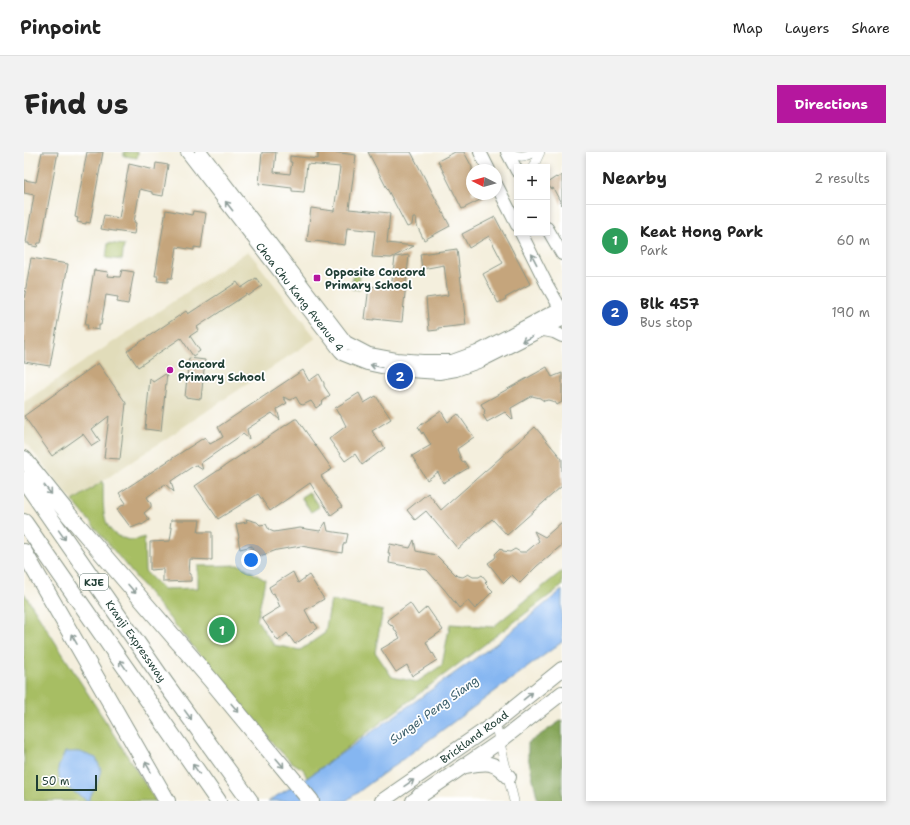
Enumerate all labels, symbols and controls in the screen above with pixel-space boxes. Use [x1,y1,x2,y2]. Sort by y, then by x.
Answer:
text: Pinpoint [20,15,101,40]
text: Map [733,19,763,37]
text: Layers [785,19,829,37]
text: Share [851,19,890,37]
text: Find us [24,85,129,123]
button: Directions [777,85,886,123]
north arrow [466,164,502,200]
map controls [514,164,550,236]
button: + [514,164,550,200]
text: Nearby [602,167,667,189]
text: 2 results [814,170,870,187]
one-way arrow [224,200,233,211]
button: − [514,200,550,236]
text: Keat Hong Park [640,222,763,242]
text: 1 [612,232,618,249]
text: 60 m [837,232,870,249]
street label: Choa Chu Kang Avenue 4 [252,240,347,355]
text: Park [640,242,668,259]
one-way arrow [530,253,537,265]
place label: Opposite Concord Primary School [325,265,426,293]
marker: Opposite Concord Primary School [312,273,322,283]
text: Blk 457 [640,294,699,314]
text: 2 [610,304,620,321]
text: 190 m [831,304,870,321]
text: Bus stop [640,314,692,331]
one-way arrow [522,335,534,343]
place label: Concord Primary School [178,357,265,385]
one-way arrow [370,361,383,369]
pin: 2 [387,361,413,391]
marker: Concord Primary School [165,365,175,375]
one-way arrow [44,484,53,495]
one-way arrow [58,530,66,541]
your location [241,550,261,570]
road number: KJE [80,574,108,590]
one-way arrow [128,583,137,594]
street label: Kranji Expressway [102,597,169,685]
pin: 1 [209,615,235,645]
one-way arrow [69,634,77,646]
one-way arrow [119,659,127,670]
water label: Sungei Peng Siang [386,672,482,748]
one-way arrow [523,692,534,701]
one-way arrow [230,703,239,714]
street label: Brickland Road [437,708,511,767]
one-way arrow [184,709,192,720]
one-way arrow [276,758,285,769]
one-way arrow [143,761,151,773]
one-way arrow [192,764,200,775]
scale bar [36,773,97,792]
text: 50 m [42,774,70,789]
one-way arrow [403,779,414,787]

